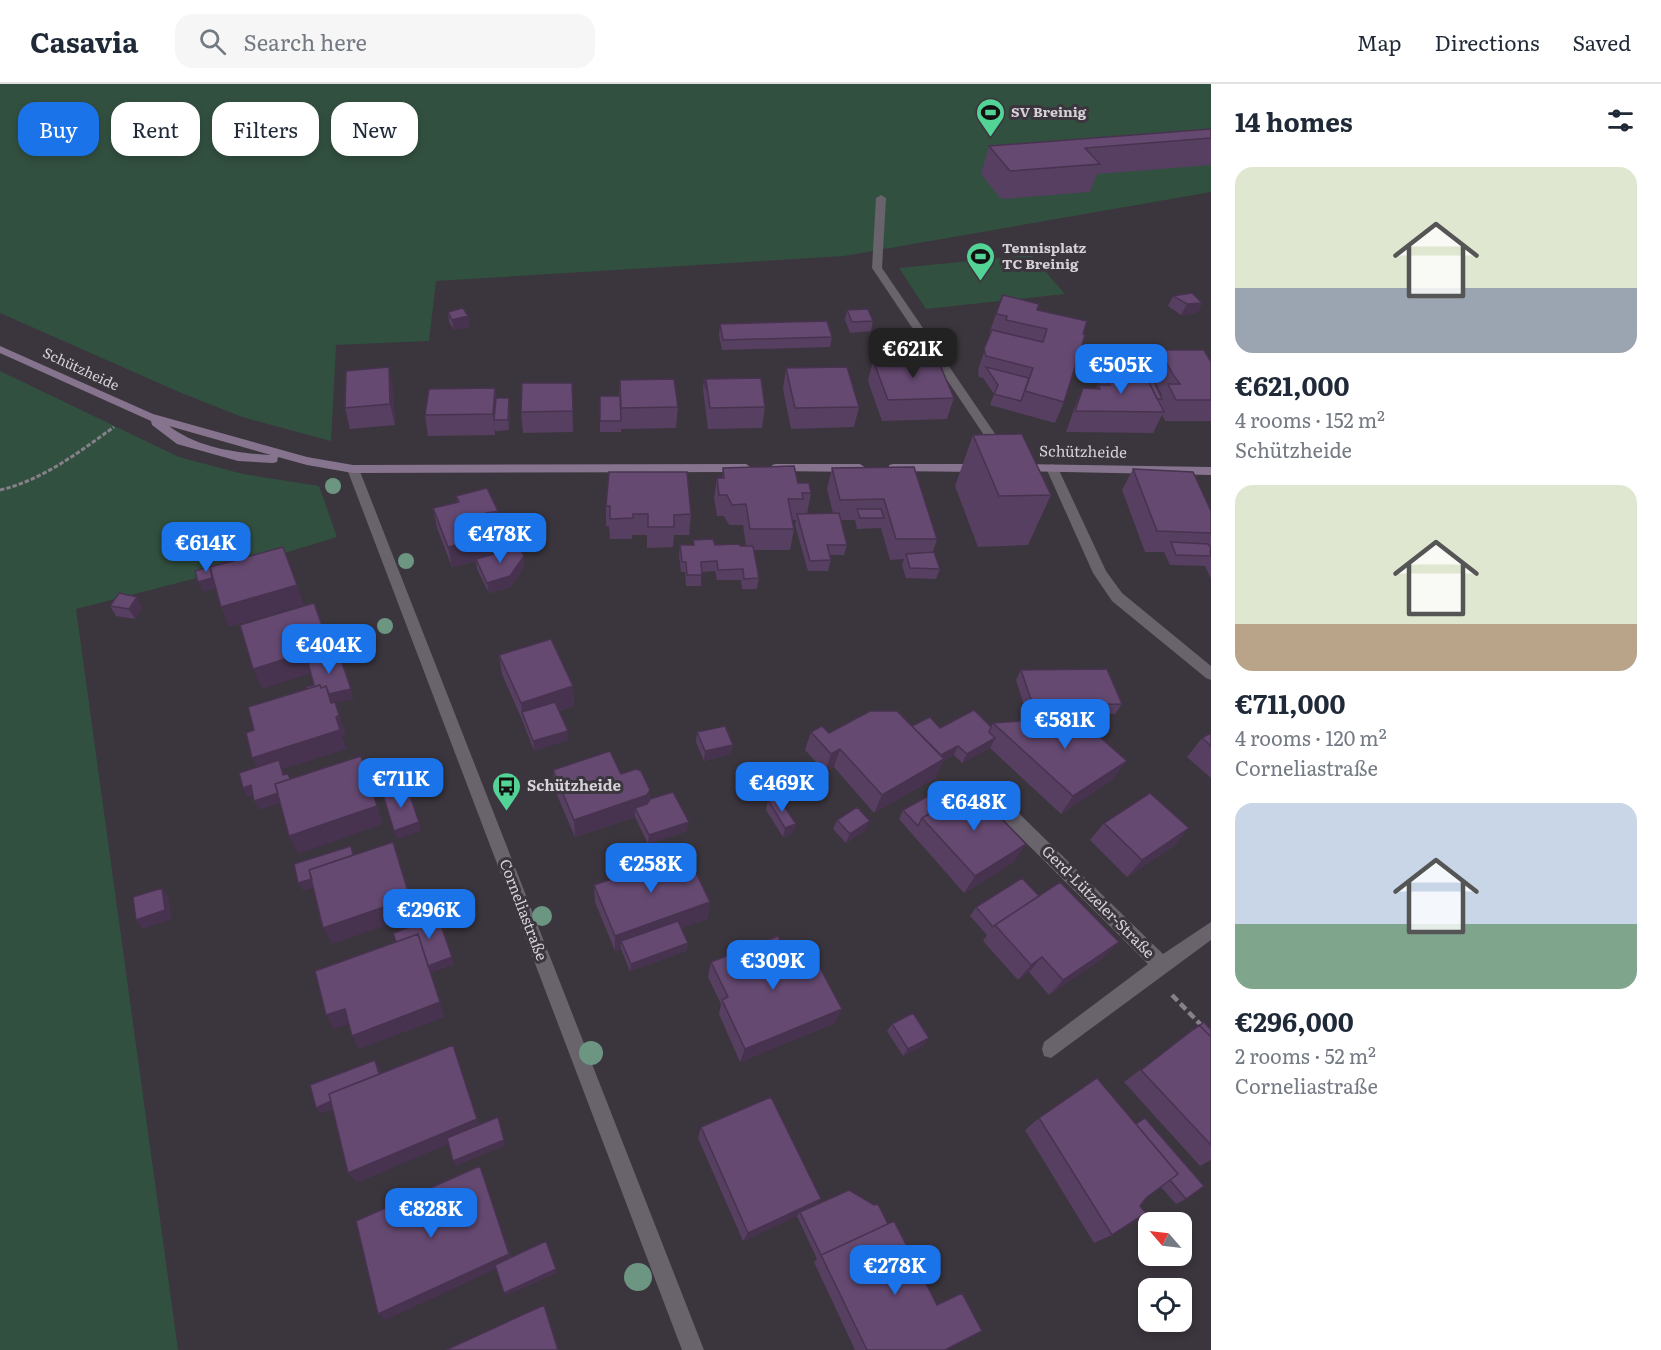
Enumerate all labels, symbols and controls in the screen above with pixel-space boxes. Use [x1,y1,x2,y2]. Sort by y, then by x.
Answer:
search box [175,14,595,68]
text: Casavia [30,20,139,62]
icon: search [196,25,229,58]
text: Search here [244,25,367,58]
text: Map [1357,26,1402,57]
text: Directions [1435,26,1540,57]
text: Saved [1573,26,1631,57]
sports icon: SV Breinig [974,96,1006,138]
place label: SV Breinig [1011,101,1087,121]
text: 14 homes [1235,101,1353,140]
chip: Buy [18,102,99,156]
chip: Rent [111,102,200,156]
chip: Filters [212,102,319,156]
chip: New [331,102,418,156]
icon: filters [1604,104,1637,137]
icon: home [1382,206,1490,314]
place label: Tennisplatz TC Breinig [1002,237,1087,273]
sports icon: Tennisplatz TC Breinig [965,240,997,282]
pin: €621K [871,328,955,379]
text: €621K [883,332,943,362]
street label: Schützheide [40,342,123,394]
pin: €505K [1079,344,1163,395]
text: €505K [1089,348,1153,378]
text: €621,000 [1235,365,1350,404]
text: 4 rooms · 152 m² [1235,404,1385,434]
text: Schützheide [1235,434,1352,464]
street label: Schützheide [1039,438,1127,463]
pin: €478K [458,513,542,564]
text: €478K [468,517,532,547]
pin: €614K [164,522,248,573]
icon: home [1382,524,1490,632]
text: €614K [176,526,236,556]
pin: €404K [287,624,371,675]
text: €404K [296,628,362,658]
text: €711,000 [1235,683,1346,722]
pin: €581K [1023,699,1107,750]
text: €581K [1035,703,1095,733]
text: 4 rooms · 120 m² [1235,722,1387,752]
text: Corneliastraße [1235,752,1378,782]
pin: €711K [359,758,443,809]
text: €711K [372,762,430,792]
pin: €469K [740,762,824,813]
text: €469K [750,766,814,796]
bus stop icon: Schützheide [490,770,522,812]
place label: Schützheide [527,773,622,796]
pin: €648K [932,781,1016,832]
text: €648K [941,785,1007,815]
street label: Gerd-Lützeler-Straße [1037,839,1161,963]
icon: home [1382,842,1490,950]
pin: €258K [609,843,693,894]
text: €258K [620,847,682,877]
street label: Corneliastraße [494,855,554,964]
pin: €296K [387,889,471,940]
text: €296K [397,893,461,923]
pin: €309K [731,940,815,991]
text: €309K [741,944,805,974]
text: €296,000 [1235,1001,1354,1040]
text: 2 rooms · 52 m² [1235,1040,1376,1070]
text: Corneliastraße [1235,1070,1378,1100]
pin: €828K [389,1188,473,1239]
text: €828K [399,1192,463,1222]
north arrow [1138,1212,1192,1266]
map controls [1138,1212,1192,1332]
pin: €278K [853,1245,937,1296]
text: €278K [864,1249,926,1279]
button: locate [1138,1278,1192,1332]

